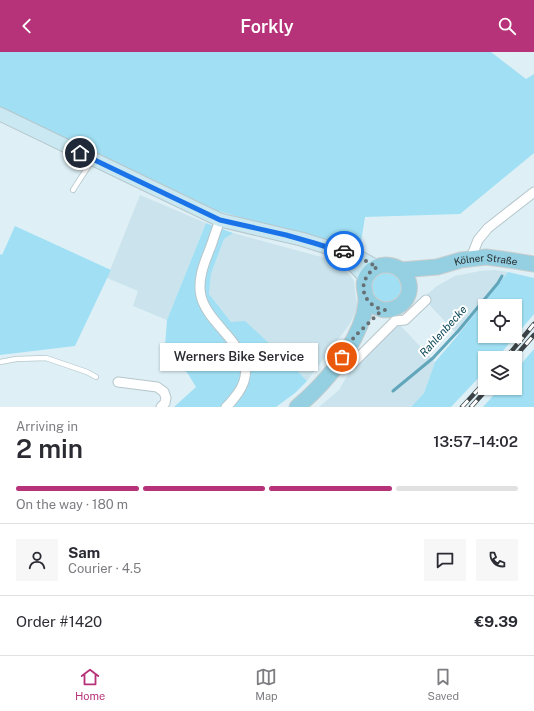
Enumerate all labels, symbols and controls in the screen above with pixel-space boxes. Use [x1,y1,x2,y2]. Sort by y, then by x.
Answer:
icon: back [16,15,38,37]
icon: search [496,15,518,37]
text: Forkly [240,16,294,37]
pin [63,136,97,170]
icon: home [69,142,91,164]
courier [324,231,364,271]
icon: car [333,240,355,262]
street label: Kölner Straße [452,251,519,268]
map controls [478,299,522,395]
button: locate [478,299,522,343]
water label: Rahlenbecke [417,303,469,359]
pin [325,340,359,374]
callout: Werners Bike Service [160,343,318,371]
icon: bag [331,346,353,368]
text: Werners Bike Service [174,349,304,364]
button: layers [478,351,522,395]
text: Arriving in [16,419,78,434]
text: 2 min [16,433,83,464]
text: 13:57–14:02 [433,433,518,450]
text: On the way · 180 m [16,497,128,512]
button: person [16,539,58,581]
button: chat [424,539,466,581]
button: phone [476,539,518,581]
text: Sam [68,544,100,561]
text: Courier · 4.5 [68,561,141,576]
text: Order #1420 [16,613,102,630]
text: €9.39 [474,613,518,630]
tab: Home [75,666,105,702]
tab: Map [255,666,278,702]
tab: Saved [428,666,459,702]

